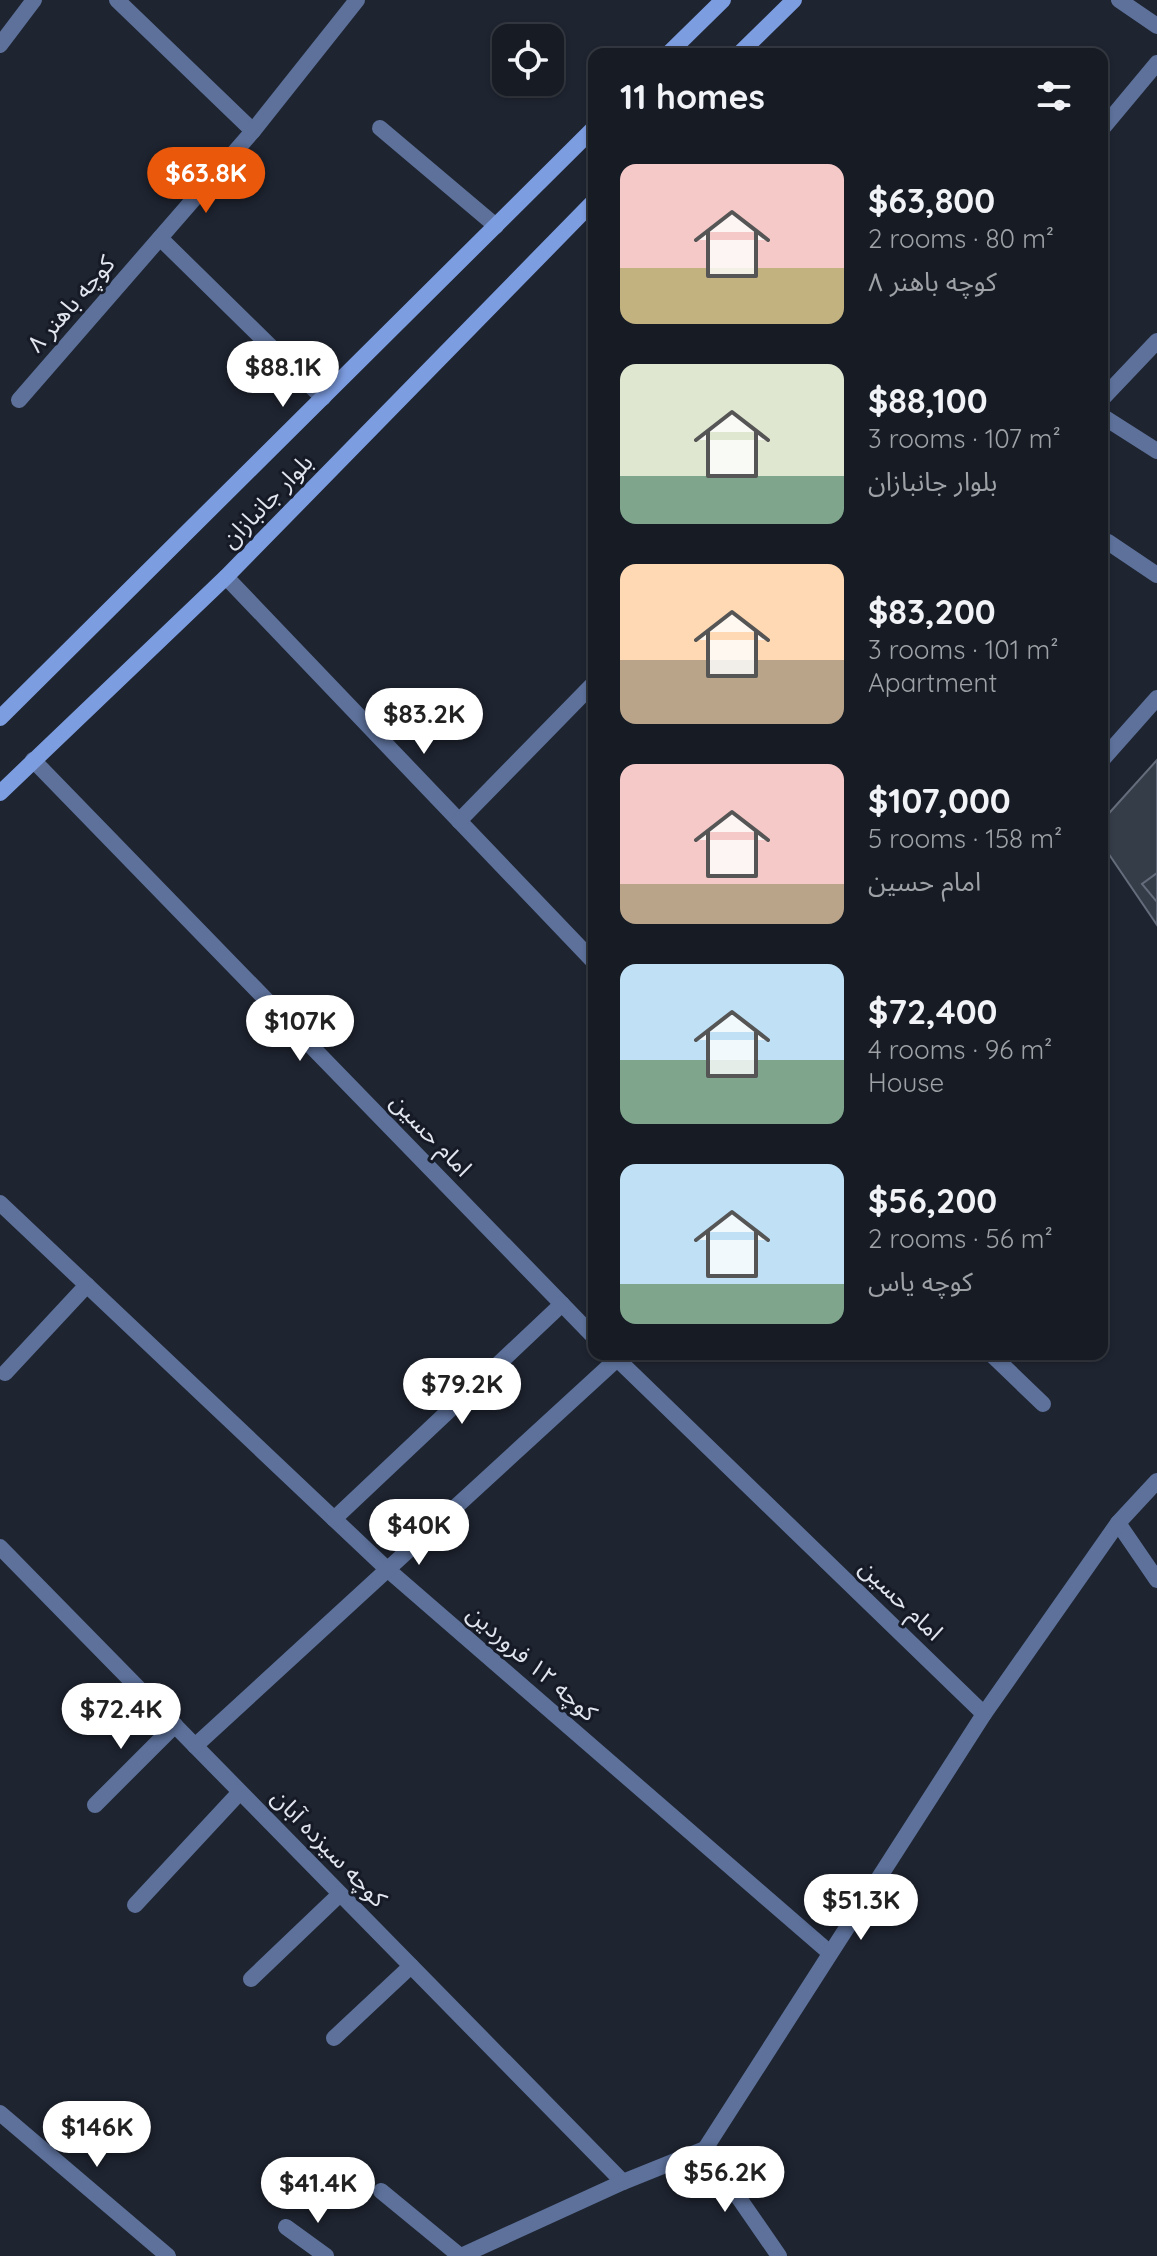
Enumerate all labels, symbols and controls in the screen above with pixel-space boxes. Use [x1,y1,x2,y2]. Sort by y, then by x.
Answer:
map controls [492,24,564,96]
button: locate [492,24,564,96]
icon: filters [1032,74,1076,118]
text: 11 homes [620,75,765,118]
pin: $63.8K [141,147,271,215]
text: $63.8K [165,156,247,189]
text: $63,800 [868,179,995,222]
icon: home [684,196,780,292]
text: 2 rooms · 80 m² [868,222,1054,255]
street label: کوچه باهنر ۸ [20,248,122,359]
text: کوچه باهنر ۸ [868,265,997,298]
pin: $88.1K [218,341,348,409]
text: $88.1K [245,350,321,383]
text: $88,100 [868,379,988,422]
icon: home [684,396,780,492]
text: 3 rooms · 107 m² [868,422,1061,455]
street label: بلوار جانبازان [214,447,318,554]
text: بلوار جانبازان [868,465,997,498]
text: $83,200 [868,590,996,633]
icon: home [684,596,780,692]
text: 3 rooms · 101 m² [868,633,1059,666]
text: Apartment [868,666,997,699]
pin: $83.2K [359,688,489,756]
text: $83.2K [383,697,465,730]
text: $107,000 [868,779,1011,822]
icon: home [684,796,780,892]
text: 5 rooms · 158 m² [868,822,1062,855]
text: امام حسین [868,865,981,898]
text: $72,400 [868,990,997,1033]
pin: $107K [244,995,356,1063]
icon: home [684,996,780,1092]
text: $107K [264,1004,336,1037]
text: 4 rooms · 96 m² [868,1033,1052,1066]
text: House [868,1066,944,1099]
street label: امام حسین [382,1086,479,1185]
text: $56,200 [868,1179,997,1222]
icon: home [684,1196,780,1292]
text: 2 rooms · 56 m² [868,1222,1053,1255]
text: کوچه یاس [868,1265,973,1298]
pin: $79.2K [397,1358,527,1426]
text: $79.2K [421,1367,503,1400]
pin: $40K [372,1499,466,1567]
text: $40K [387,1508,451,1541]
street label: امام حسین [851,1552,950,1649]
street label: کوچه ۱۲ فروردین [461,1598,605,1728]
pin: $72.4K [56,1683,186,1751]
text: $72.4K [80,1692,162,1725]
street label: کوچه سیزده آبان [265,1782,395,1914]
pin: $51.3K [796,1874,926,1942]
text: $51.3K [822,1883,900,1916]
pin: $146K [41,2101,153,2169]
text: $146K [61,2110,133,2143]
pin: $56.2K [660,2146,790,2214]
text: $56.2K [683,2155,767,2188]
pin: $41.4K [253,2157,383,2225]
text: $41.4K [279,2166,357,2199]

